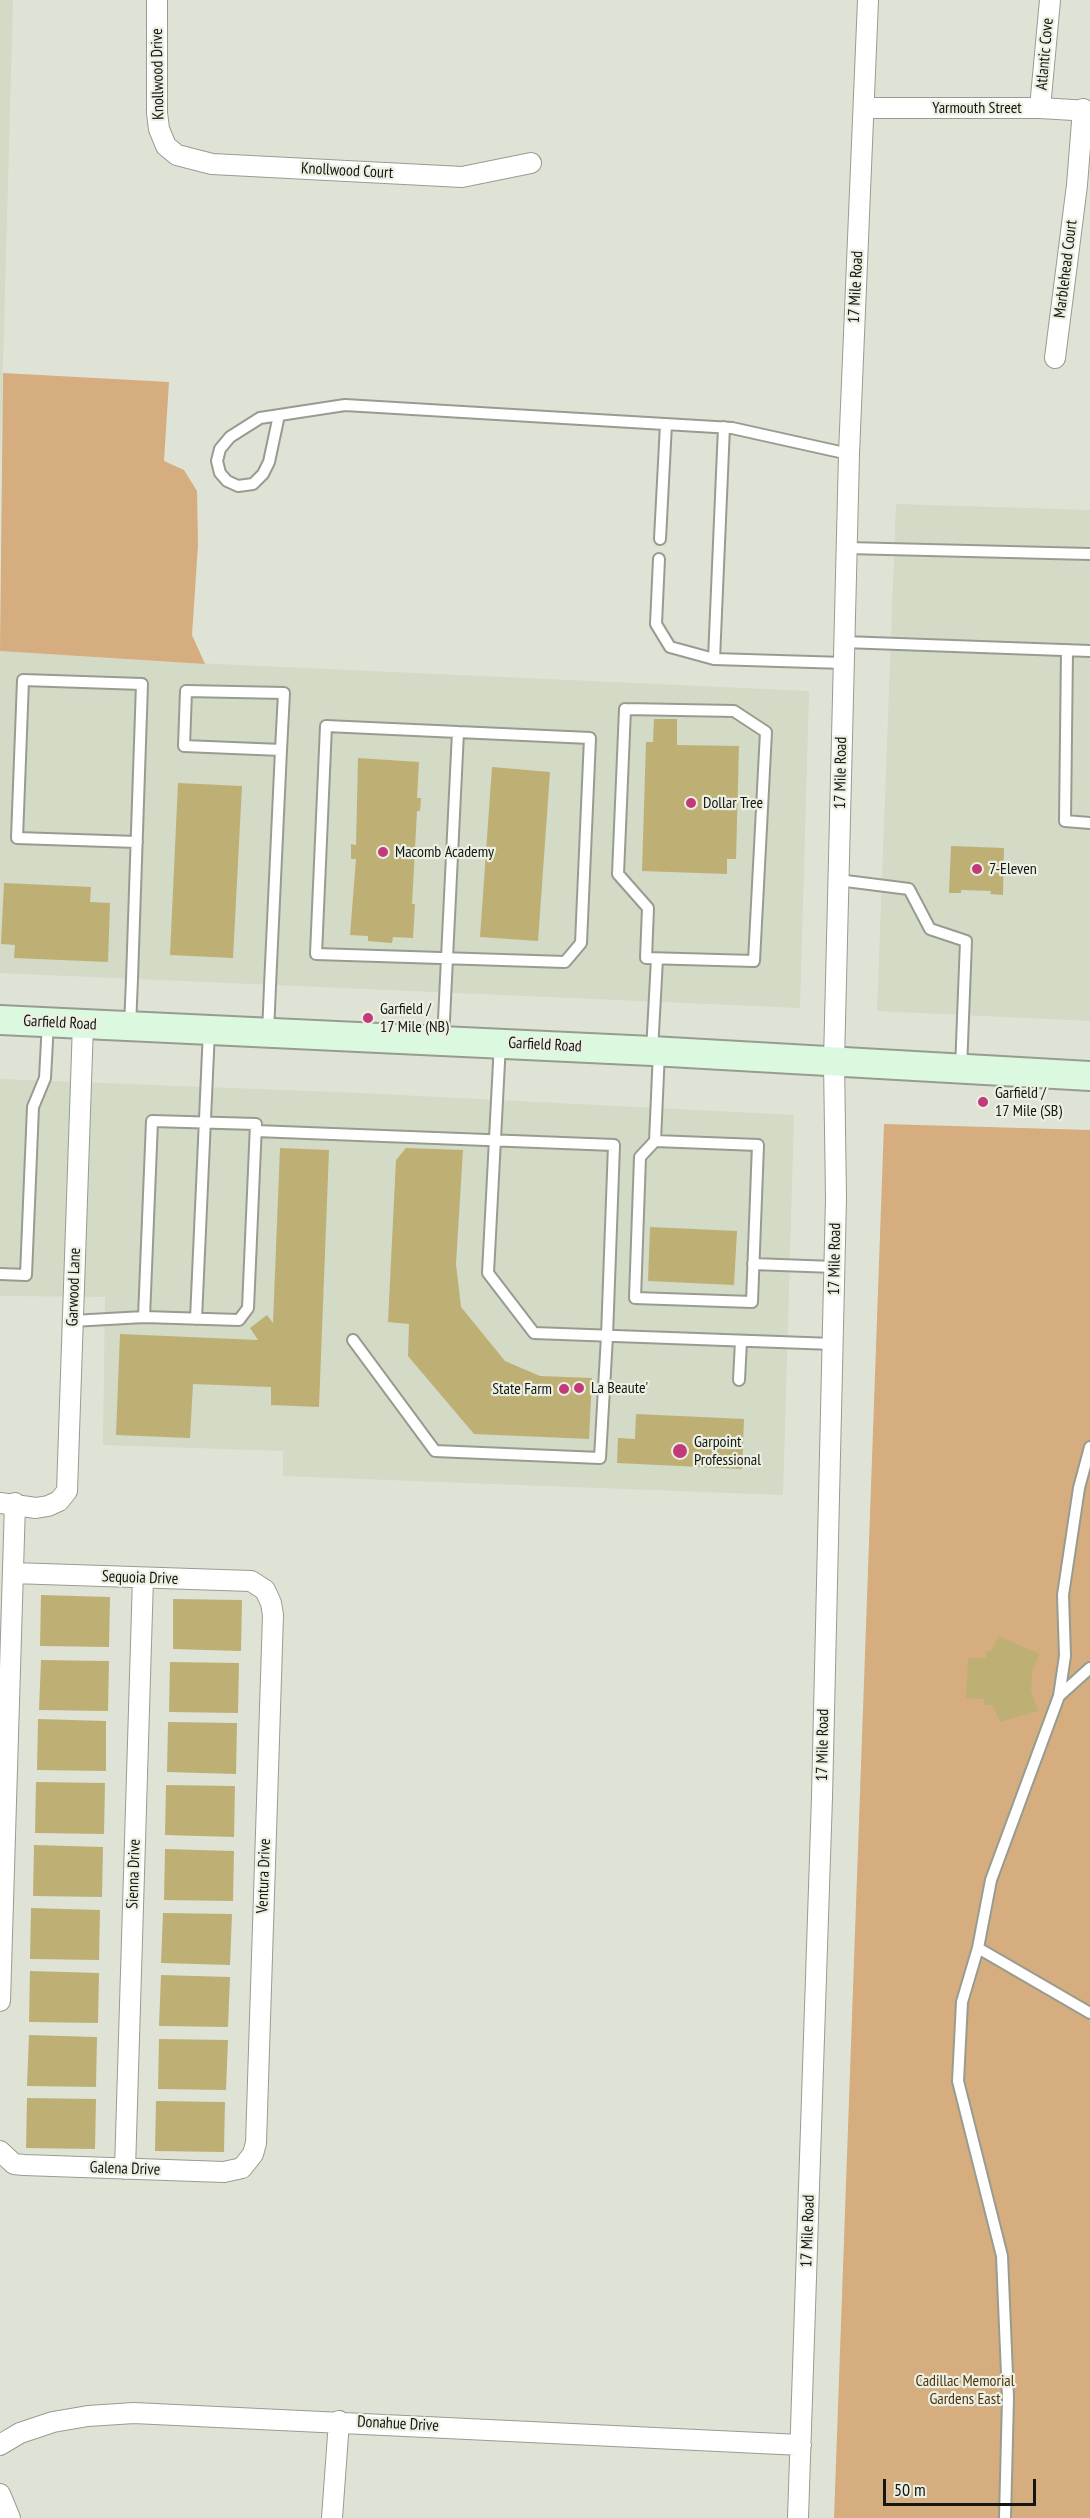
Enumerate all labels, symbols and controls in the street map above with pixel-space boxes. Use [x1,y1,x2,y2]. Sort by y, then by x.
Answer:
street label: Atlantic Cove [1032,17,1058,91]
street label: Knollwood Drive [148,28,168,120]
street label: Yarmouth Street [932,98,1022,118]
street label: Knollwood Court [300,159,394,183]
street label: Marblehead Court [1050,219,1082,319]
street label: 17 Mile Road [845,250,867,324]
street label: 17 Mile Road [831,737,851,809]
place label: Dollar Tree [703,793,763,813]
marker: Dollar Tree [684,796,698,810]
place label: Macomb Academy [395,842,494,862]
marker: Macomb Academy [376,845,390,859]
place label: 7-Eleven [989,859,1037,879]
marker: 7-Eleven [970,862,984,876]
place label: Garfield / 17 Mile (NB) [380,999,449,1037]
street label: Garfield Road [23,1011,97,1035]
marker: Garfield / 17 Mile (NB) [361,1011,375,1025]
street label: Garfield Road [508,1033,582,1057]
place label: Garfield / 17 Mile (SB) [995,1083,1062,1121]
marker: Garfield / 17 Mile (SB) [976,1095,990,1109]
street label: 17 Mile Road [825,1223,845,1295]
street label: Garwood Lane [63,1247,85,1327]
place label: La Beaute' [591,1378,648,1398]
place label: State Farm [492,1379,552,1399]
marker: La Beaute' [572,1381,586,1395]
marker: State Farm [557,1382,571,1396]
place label: Garpoint Professional [694,1432,761,1470]
marker: Garpoint Professional [671,1442,689,1460]
street label: Sequoia Drive [101,1567,179,1589]
street label: 17 Mile Road [813,1709,833,1781]
street label: Ventura Drive [253,1838,275,1914]
street label: Sienna Drive [123,1839,145,1909]
street label: Galena Drive [89,2158,161,2180]
street label: 17 Mile Road [797,2194,819,2268]
park label: Cadillac Memorial Gardens East [916,2371,1014,2409]
street label: Donahue Drive [357,2412,439,2436]
scale bar [886,2467,1039,2505]
text: 50 m [894,2478,926,2501]

